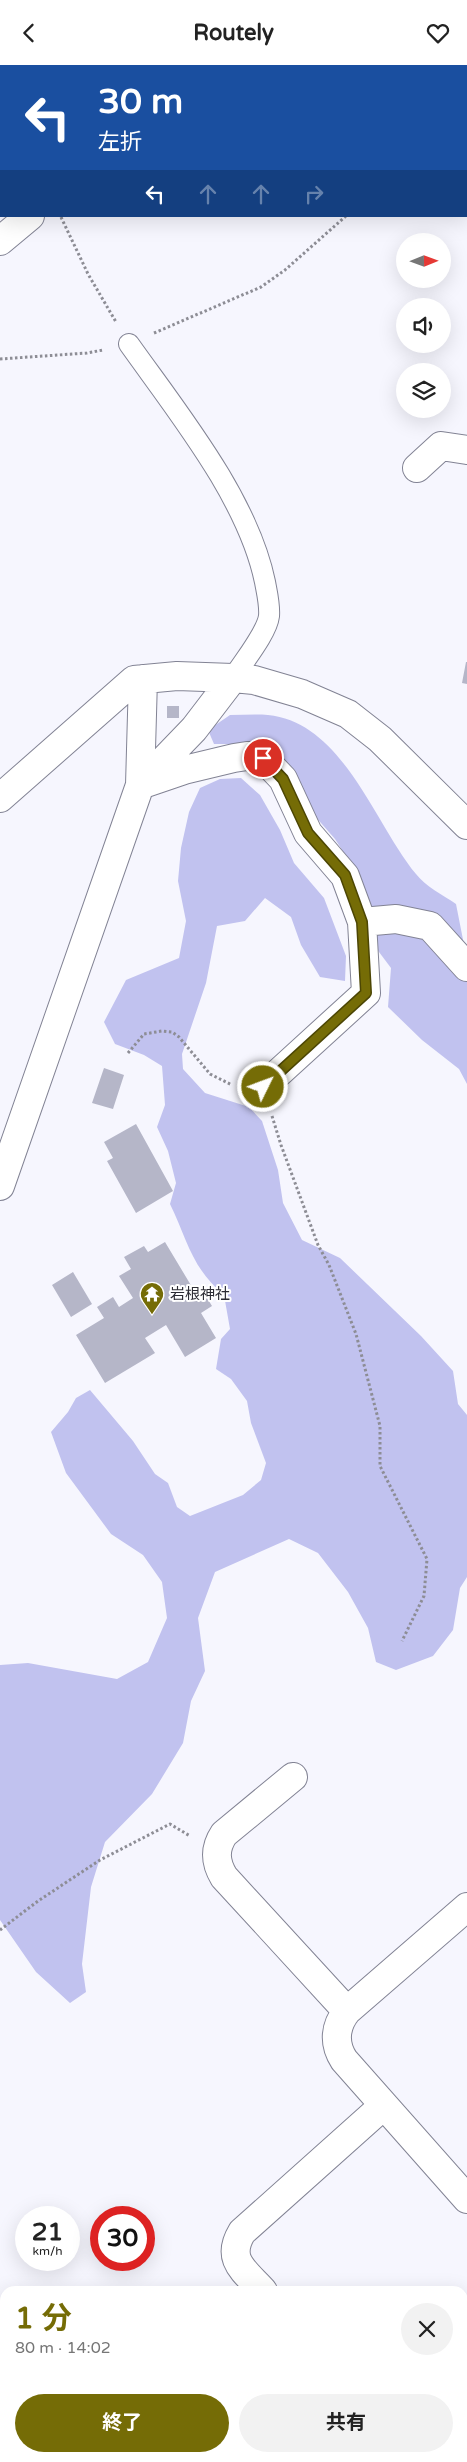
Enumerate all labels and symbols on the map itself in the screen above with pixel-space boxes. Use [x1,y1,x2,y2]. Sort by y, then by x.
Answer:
north arrow [396,233,451,287]
pin [242,737,284,779]
position arrow [236,1060,288,1112]
temple icon: 岩根神社 [139,1281,165,1315]
place label: 岩根神社 [170,1285,230,1303]
speed limit sign: 30 [90,2206,155,2271]

